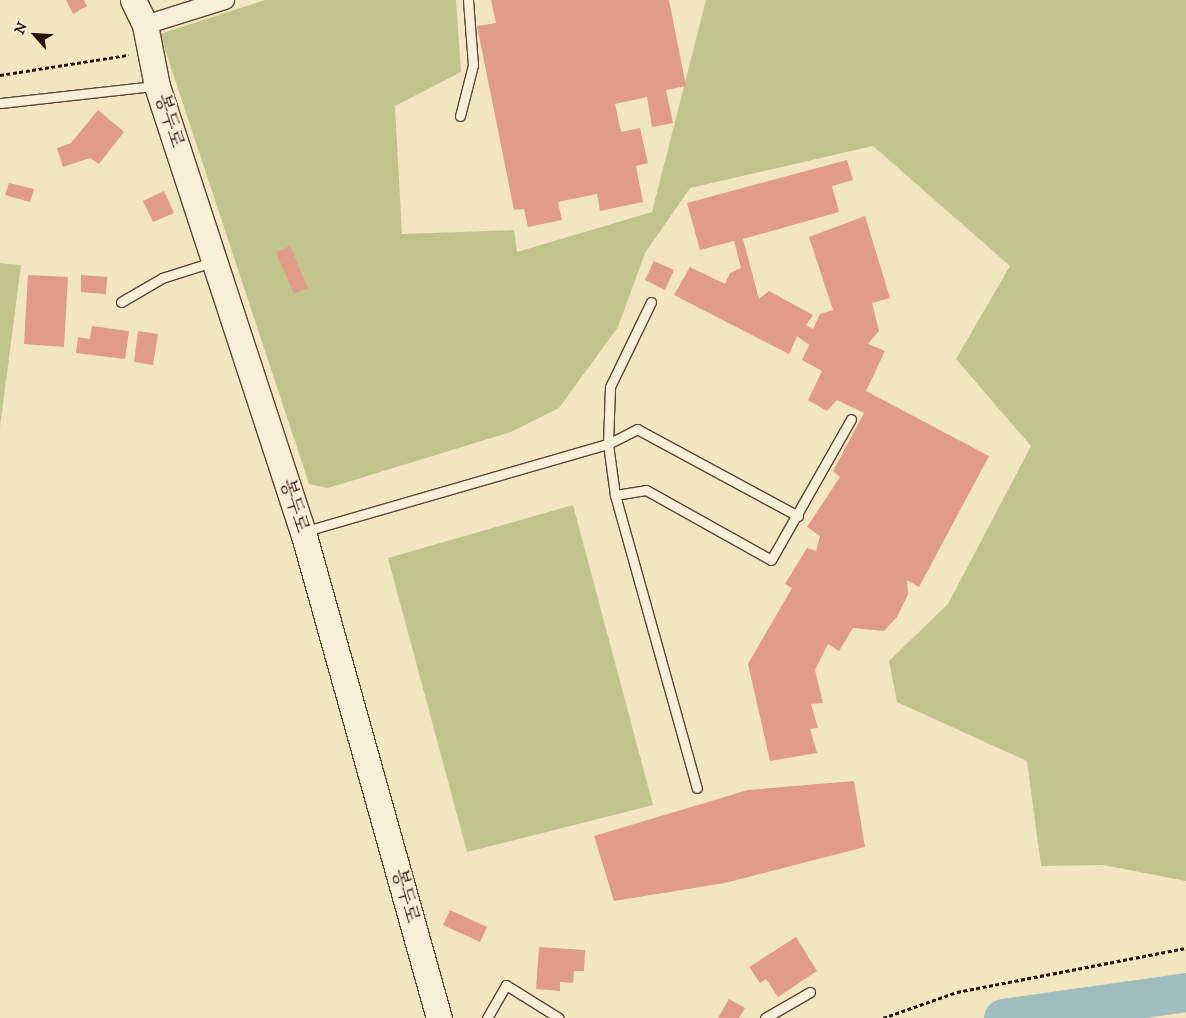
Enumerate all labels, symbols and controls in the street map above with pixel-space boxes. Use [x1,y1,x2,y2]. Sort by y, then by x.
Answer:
north arrow [10,10,60,60]
text: N [11,19,32,38]
street label: 봉두로 [150,91,188,151]
street label: 봉두로 [275,476,313,536]
street label: 봉두로 [386,866,424,926]

